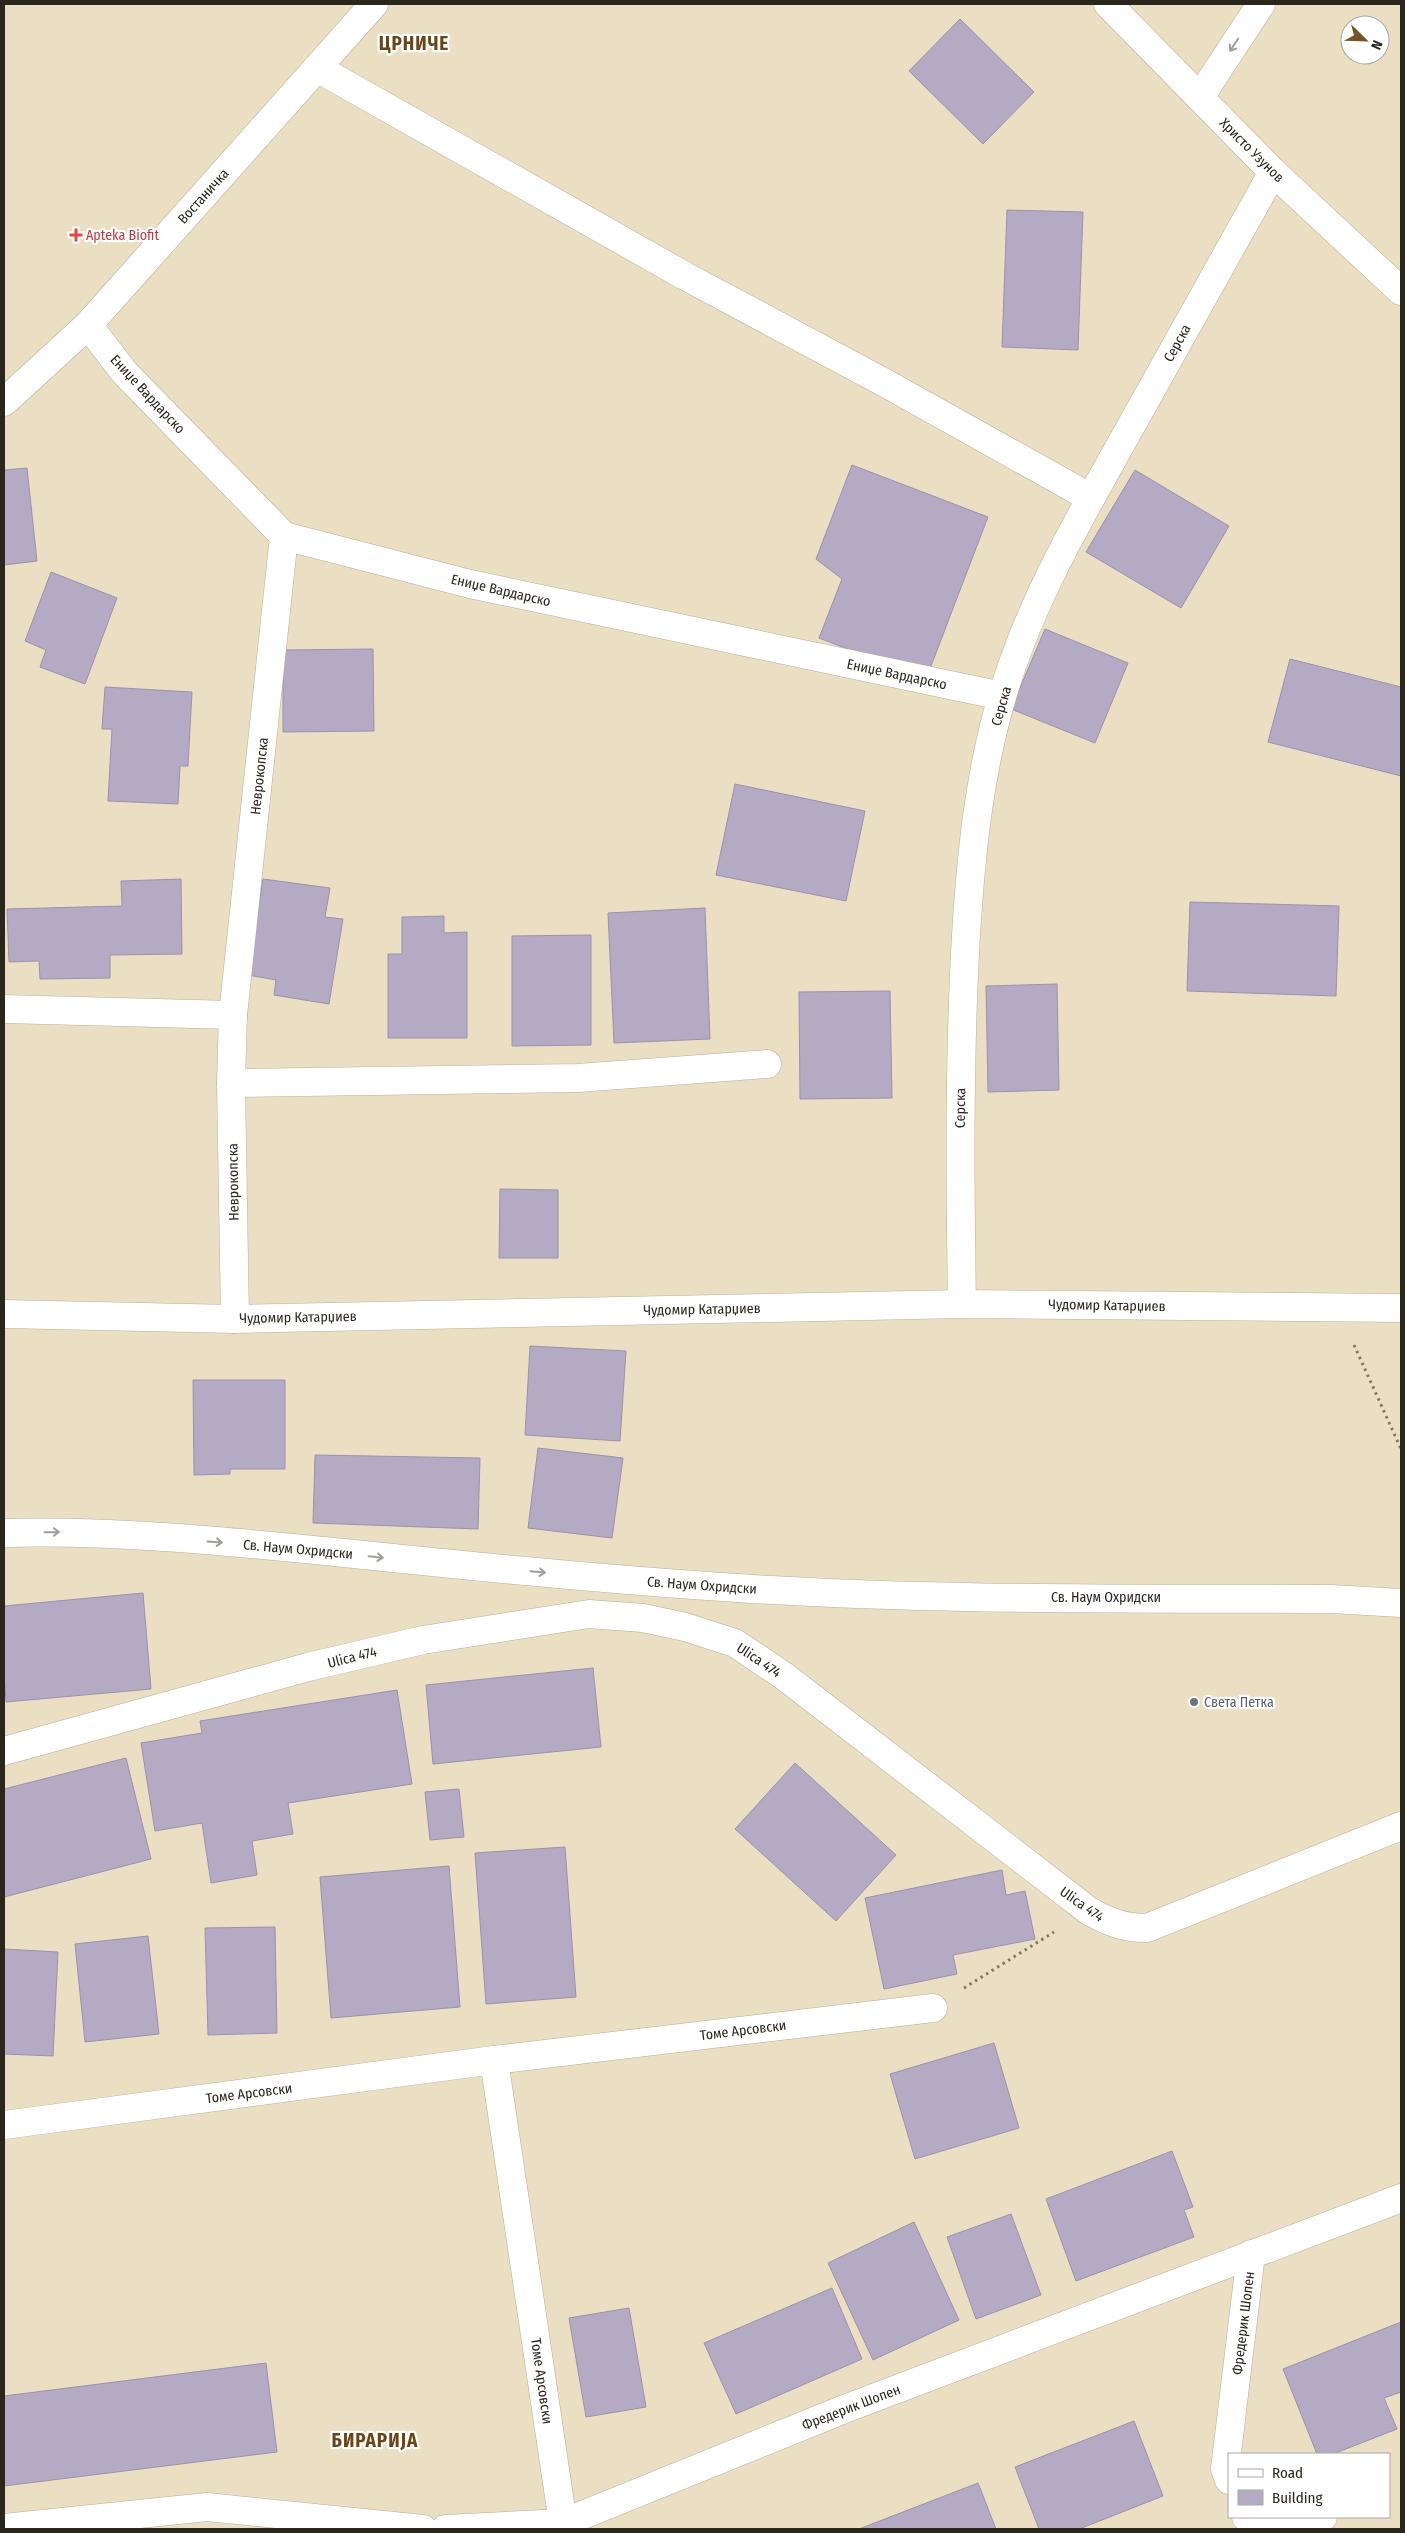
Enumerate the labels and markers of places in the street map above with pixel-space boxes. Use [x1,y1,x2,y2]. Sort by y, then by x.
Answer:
place label: Apteka Biofit [86,227,159,244]
marker: Apteka Biofit [70,229,82,241]
place label: Света Петка [1204,1694,1274,1711]
marker: Света Петка [1188,1696,1200,1708]

